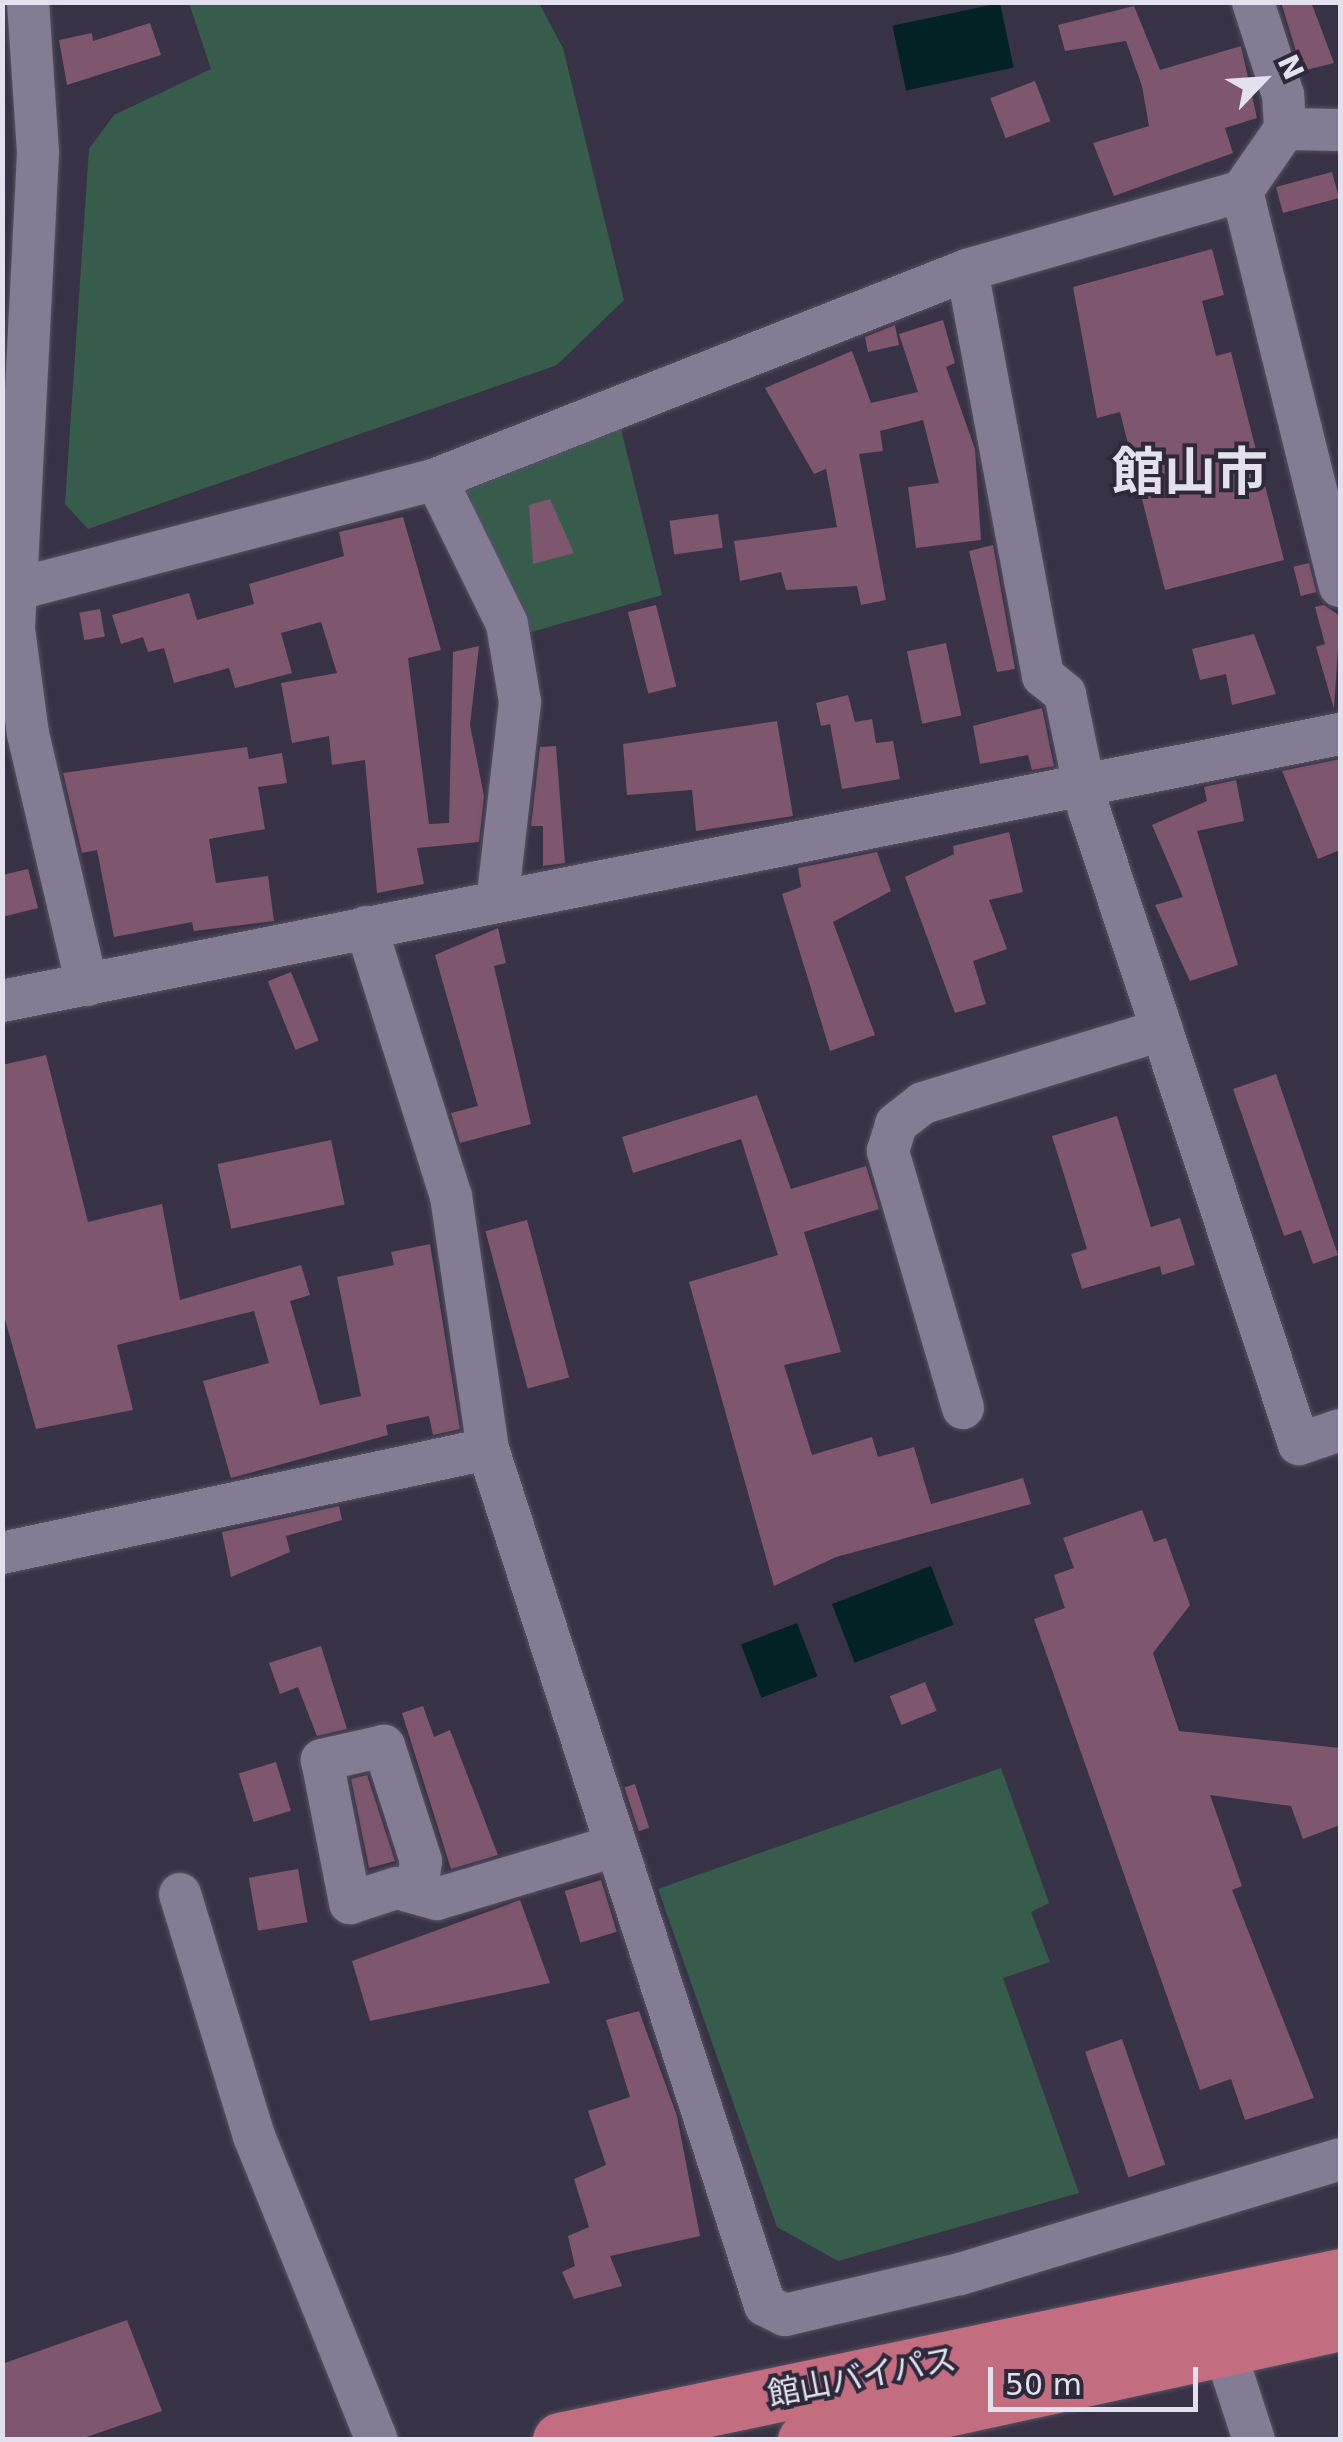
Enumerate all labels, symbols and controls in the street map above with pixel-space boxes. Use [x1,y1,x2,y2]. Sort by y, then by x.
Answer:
north arrow [1213,30,1313,130]
text: N [1271,50,1311,85]
district label: 館山市 [1112,442,1268,504]
street label: 館山バイパス [764,2340,960,2414]
scale bar [993,2347,1203,2409]
text: 50 m [1005,2367,1082,2402]

